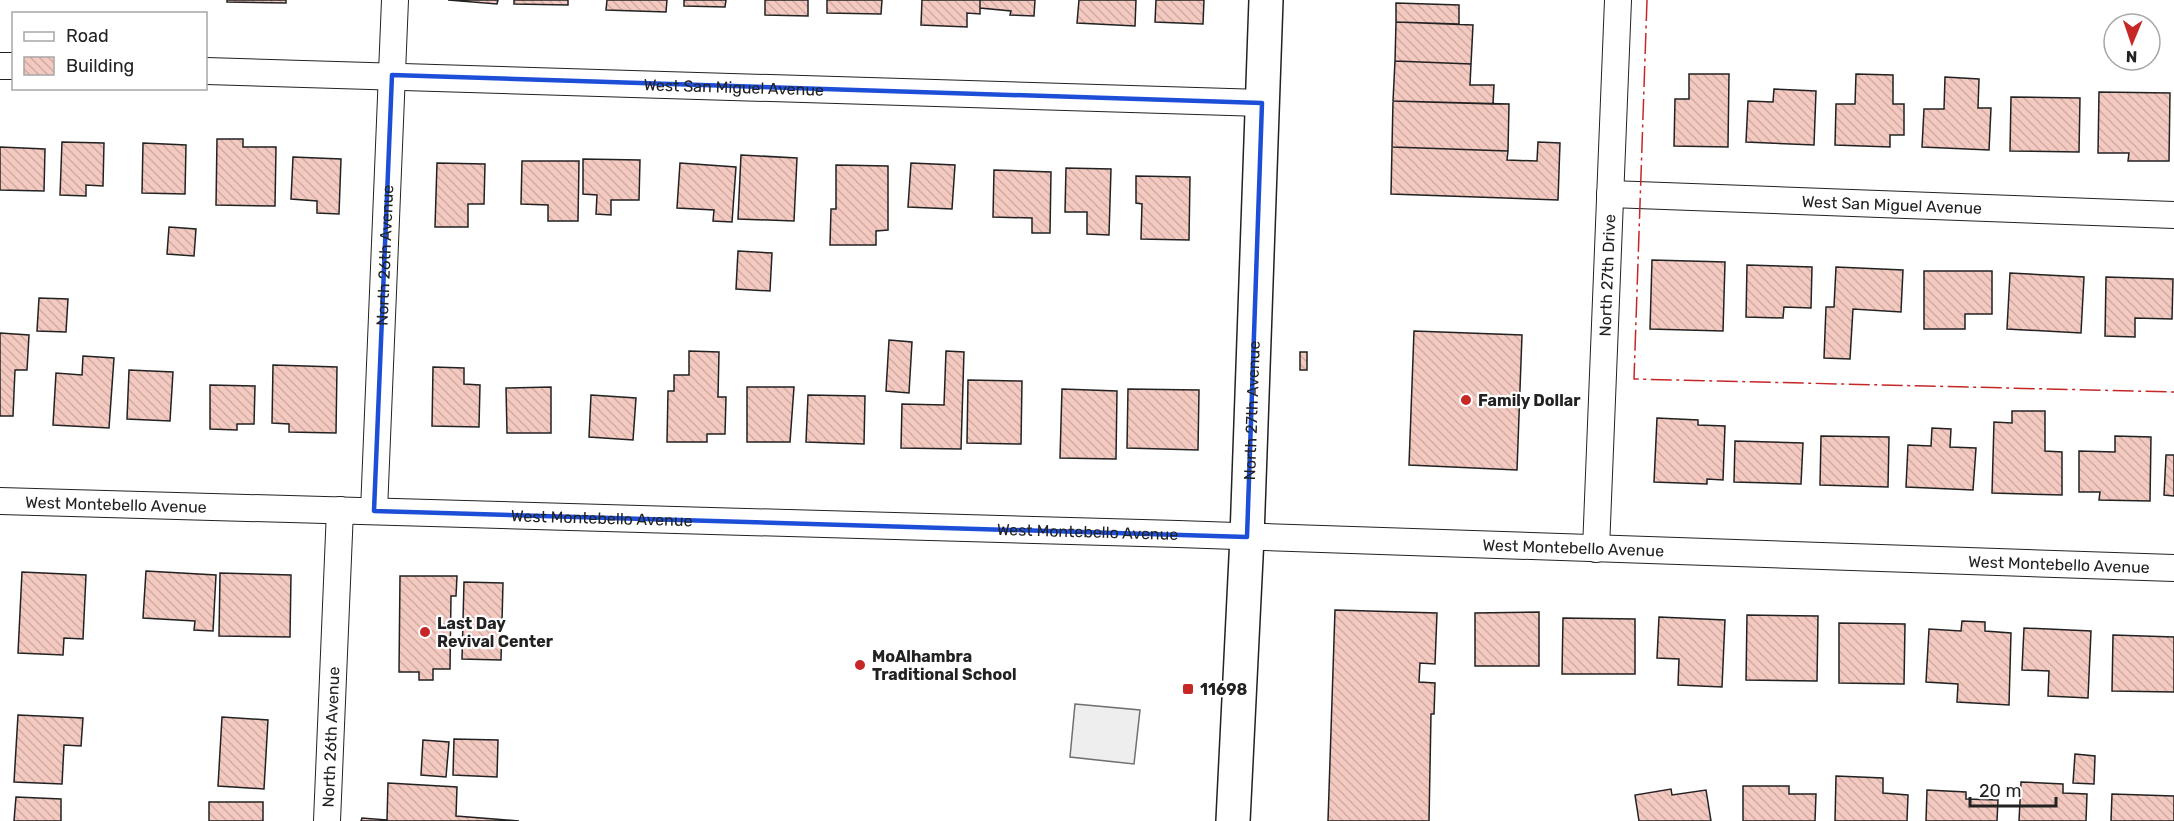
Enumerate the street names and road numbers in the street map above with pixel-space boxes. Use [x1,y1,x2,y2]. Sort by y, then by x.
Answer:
street label: West San Miguel Avenue [643,75,824,100]
street label: North 26th Avenue [373,184,397,326]
street label: West San Miguel Avenue [1801,192,1982,218]
street label: North 27th Drive [1596,214,1619,337]
street label: North 27th Avenue [1240,340,1264,481]
street label: West Montebello Avenue [25,493,207,517]
street label: West Montebello Avenue [511,506,693,530]
street label: West Montebello Avenue [997,520,1179,544]
street label: West Montebello Avenue [1482,535,1664,561]
street label: West Montebello Avenue [1968,552,2150,577]
street label: North 26th Avenue [319,666,343,808]

